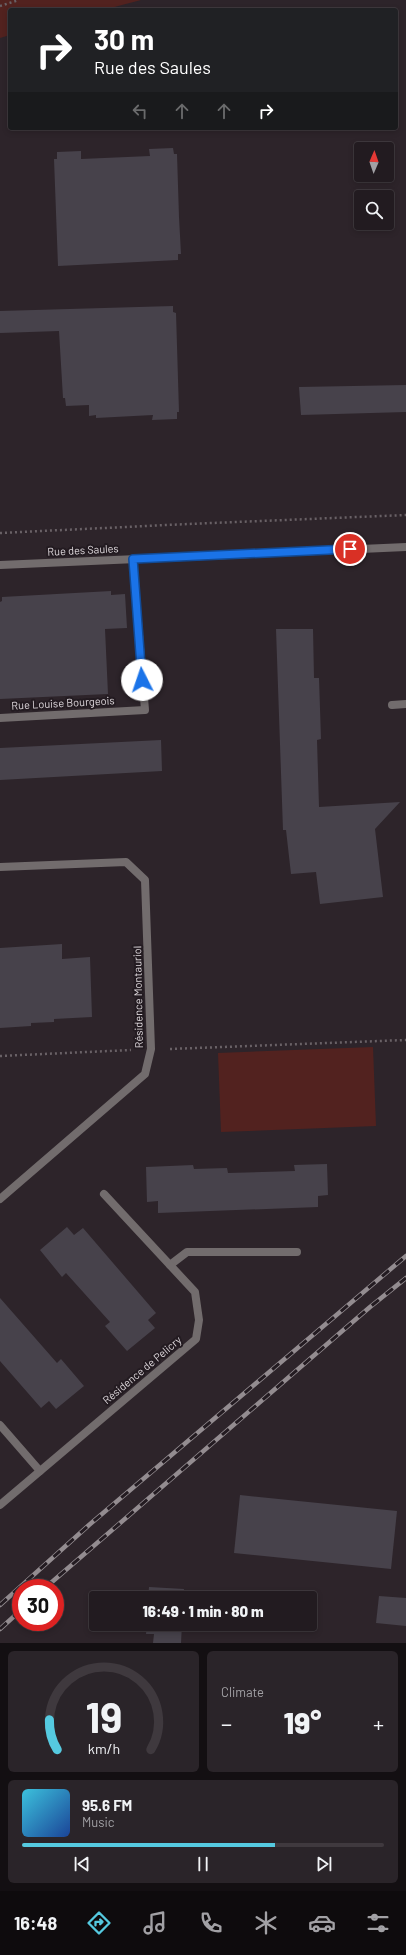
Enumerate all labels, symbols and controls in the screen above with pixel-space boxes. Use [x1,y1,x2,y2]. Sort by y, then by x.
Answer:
text: 30 m [94,22,154,56]
icon: right [28,24,80,76]
text: Rue des Saules [94,56,211,78]
icon: left [129,100,151,122]
icon: ahead [171,100,193,122]
icon: ahead [213,100,235,122]
icon: right [255,100,277,122]
north arrow [354,142,394,182]
map controls [354,142,394,230]
button: search [354,190,394,230]
pin [333,532,367,566]
icon: arrive [339,538,361,560]
street label: Rue des Saules [47,541,119,558]
position arrow [121,659,163,701]
street label: Rue Louise Bourgeois [11,693,115,712]
street label: Résidence Montauriol [130,946,145,1048]
street label: Résidence de Pelicry [100,1333,184,1406]
speed limit sign: 30 [12,1579,64,1631]
text: 16:49 · 1 min · 80 m [142,1602,264,1620]
text: Climate [221,1684,264,1700]
text: 19 [85,1690,122,1740]
text: 19° [284,1704,321,1740]
text: − [221,1710,232,1736]
text: + [373,1710,384,1736]
text: km/h [87,1739,120,1756]
text: 95.6 FM [82,1796,132,1814]
text: Music [82,1814,115,1830]
icon: previous [71,1853,93,1875]
icon: pause [192,1853,214,1875]
icon: next [313,1853,335,1875]
icon: directions [85,1909,113,1937]
icon: music [141,1909,169,1937]
icon: phone [197,1909,225,1937]
icon: climate [252,1909,280,1937]
icon: car [308,1909,336,1937]
icon: filters [364,1909,392,1937]
text: 16:48 [14,1912,57,1934]

